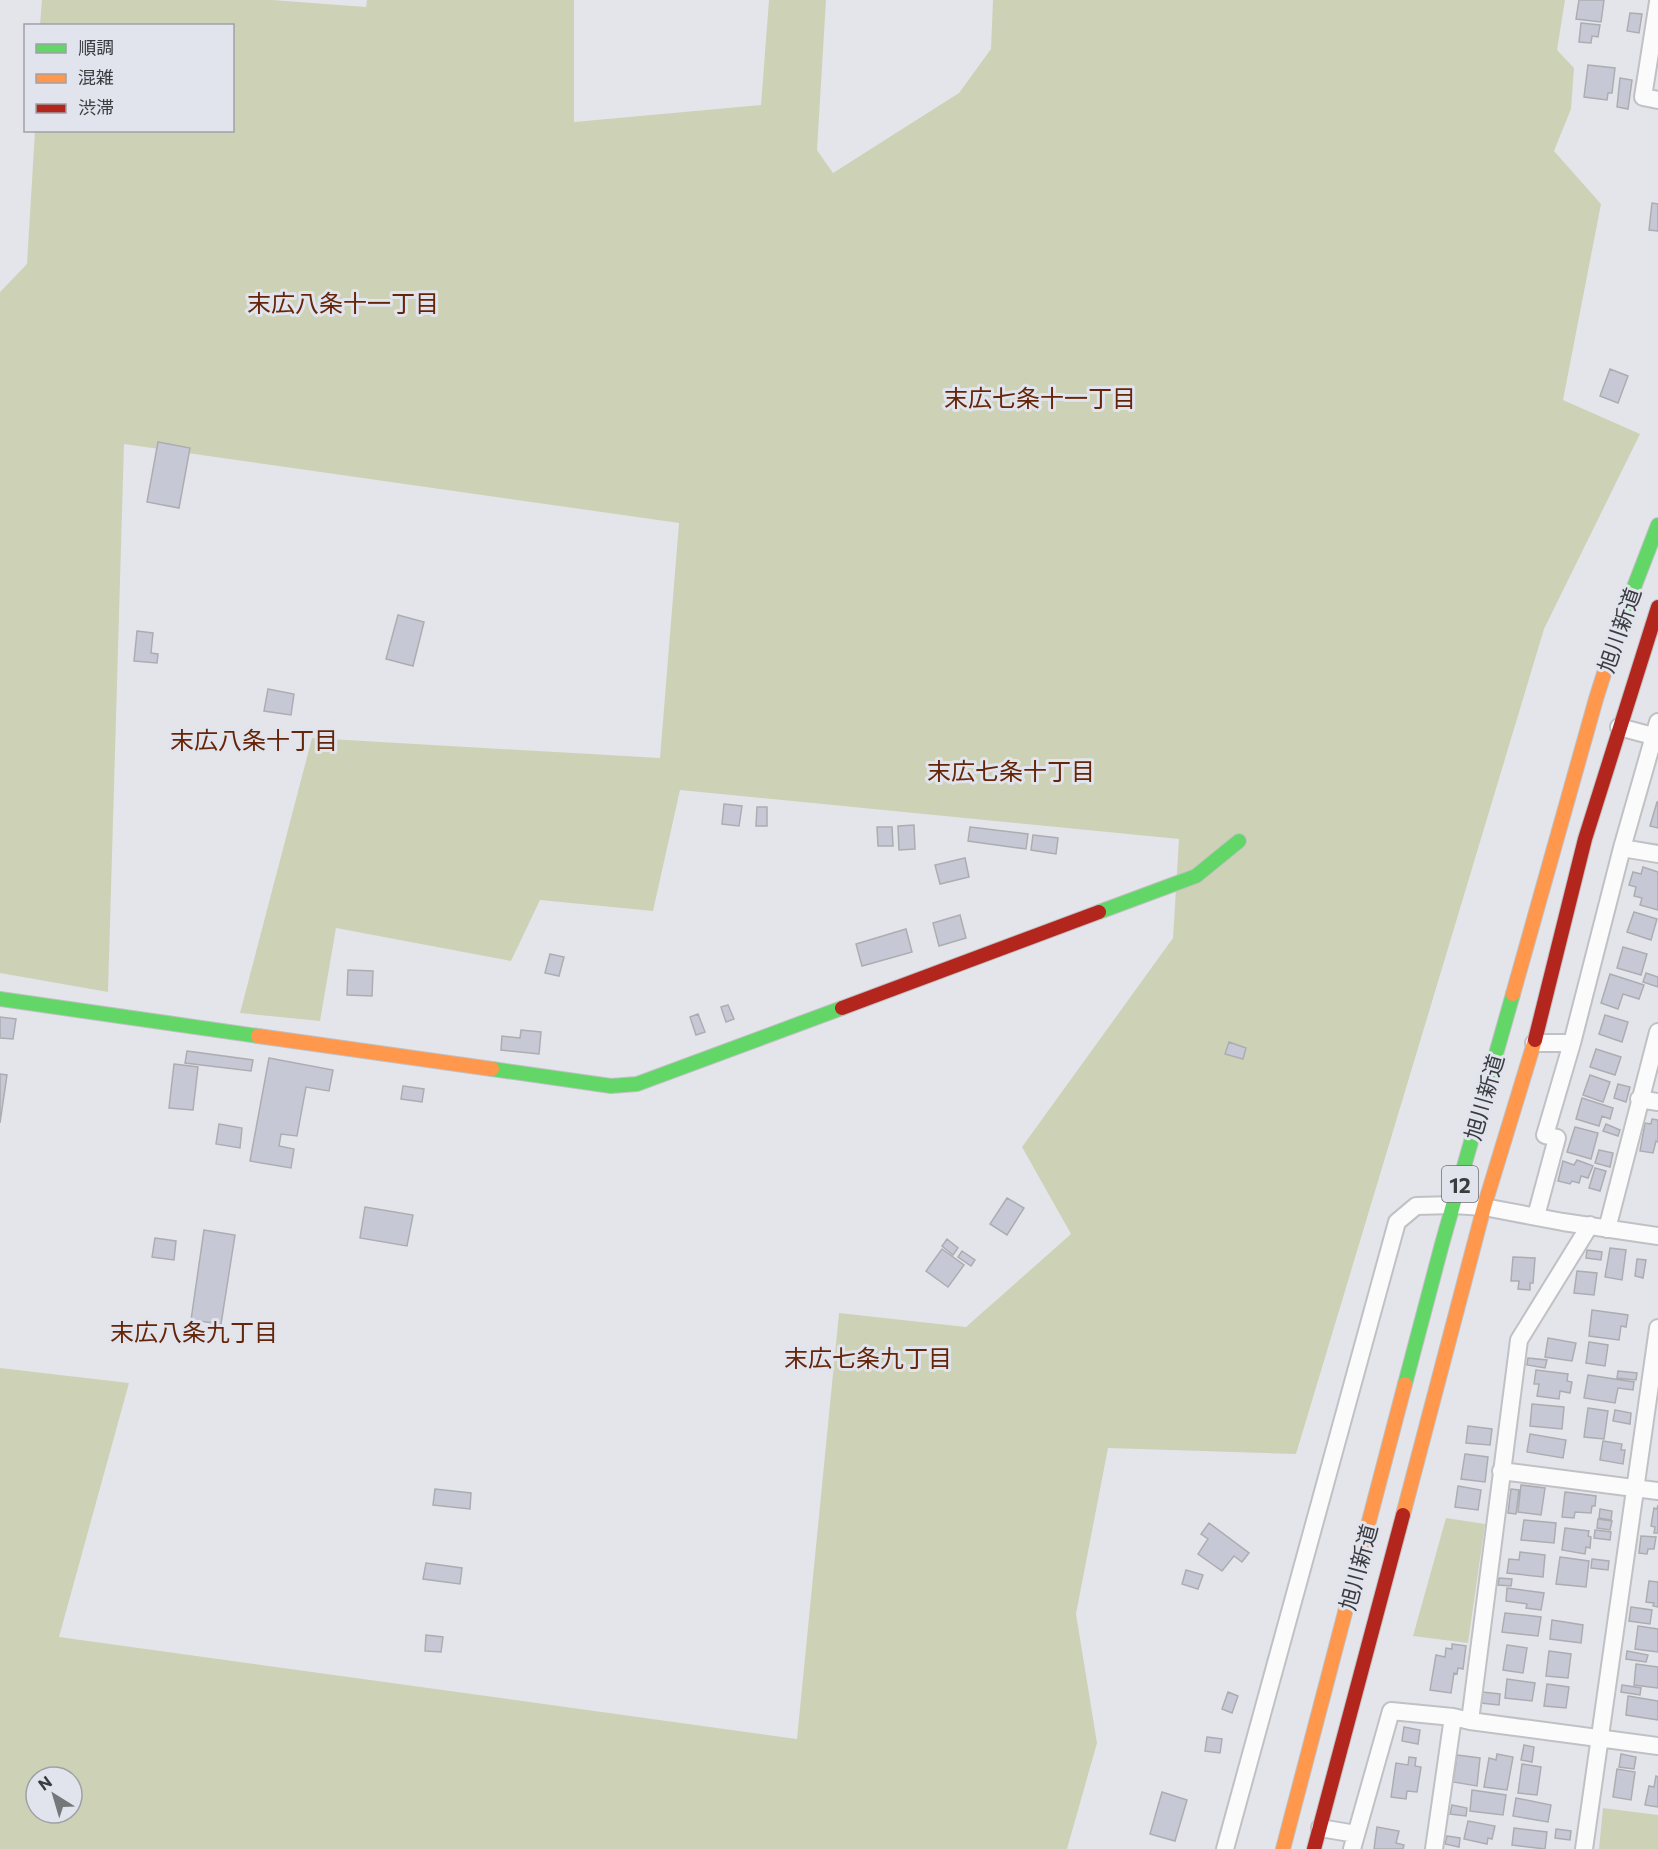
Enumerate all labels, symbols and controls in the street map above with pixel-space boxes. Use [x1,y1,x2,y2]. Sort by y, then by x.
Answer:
legend [24,24,234,132]
text: 順調 [78,36,114,58]
text: 混雑 [78,66,114,88]
text: 渋滞 [78,96,114,118]
district label: 末広八条十一丁目 [247,288,439,317]
district label: 末広七条十一丁目 [944,383,1136,412]
street label: 旭川新道 [1592,584,1646,676]
district label: 末広八条十丁目 [170,725,338,754]
district label: 末広七条十丁目 [927,756,1095,785]
street label: 旭川新道 [1459,1051,1509,1143]
road number: 12 [1442,1166,1478,1202]
district label: 末広八条九丁目 [110,1317,278,1346]
district label: 末広七条九丁目 [784,1343,952,1372]
street label: 旭川新道 [1334,1521,1382,1613]
north arrow [24,1765,84,1825]
text: N [34,1771,55,1794]

